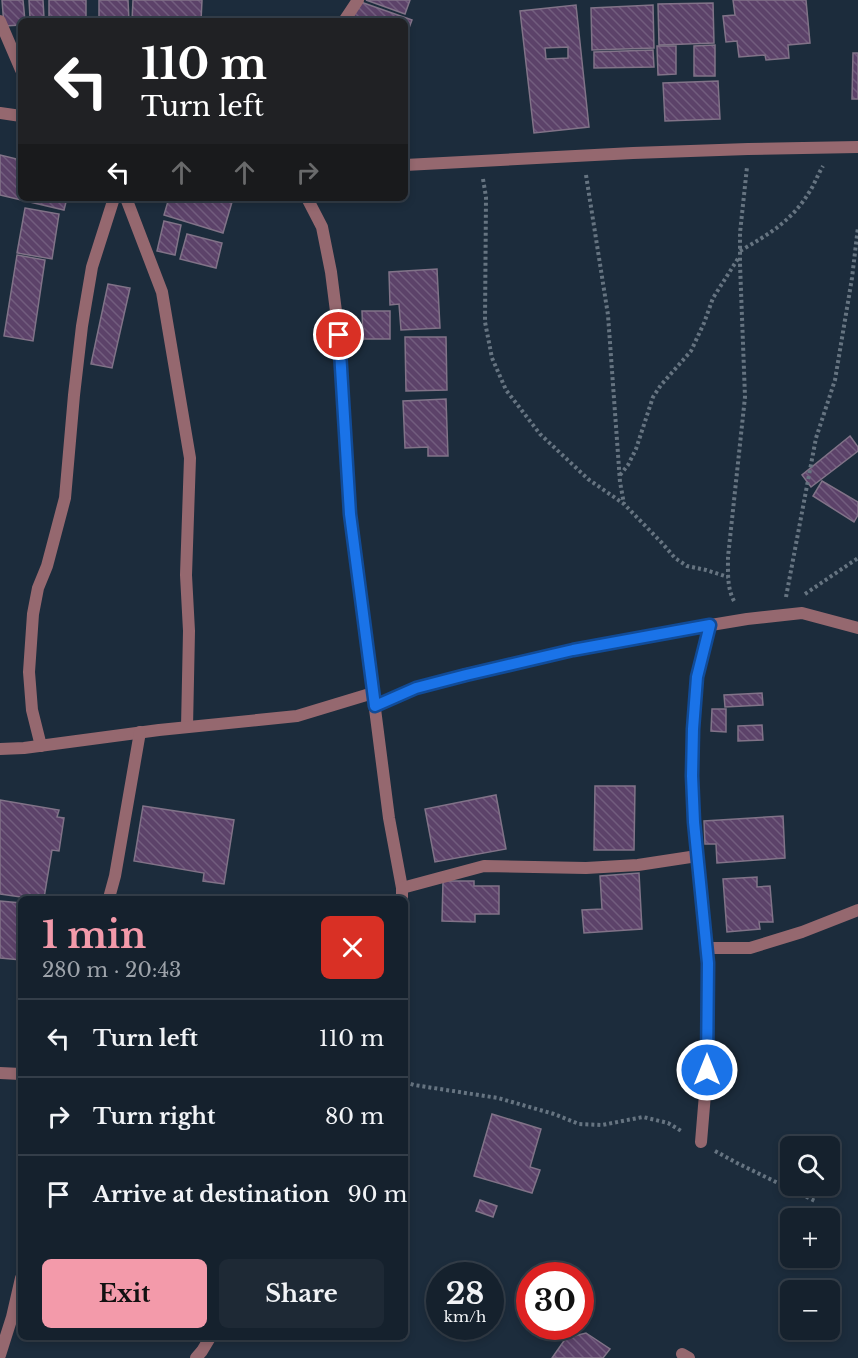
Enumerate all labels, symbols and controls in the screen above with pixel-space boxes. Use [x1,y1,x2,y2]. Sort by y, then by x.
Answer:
text: 110 m [141,38,267,90]
icon: left [42,42,120,120]
text: Turn left [141,90,264,123]
icon: left [102,156,135,189]
icon: ahead [165,156,198,189]
icon: ahead [228,156,261,189]
icon: right [291,156,324,189]
pin [313,309,364,360]
icon: arrive [322,318,355,351]
text: 1 min [42,913,146,958]
button: close [321,916,384,979]
text: 280 m · 20:43 [42,958,181,982]
icon: left [42,1022,75,1055]
text: Turn left [93,1025,198,1052]
text: 110 m [319,1025,384,1052]
position arrow [675,1038,739,1102]
icon: right [42,1100,75,1133]
text: Turn right [93,1103,215,1130]
text: 80 m [325,1103,384,1130]
map controls [780,1136,840,1340]
button: search [780,1136,840,1196]
icon: arrive [42,1178,75,1211]
text: Arrive at destination [93,1181,330,1208]
text: 90 m [348,1181,407,1208]
button: + [780,1208,840,1268]
button: Exit [42,1259,207,1328]
button: Share [219,1259,384,1328]
speed limit sign: 30 [516,1262,594,1340]
text: 28 [446,1275,484,1312]
button: − [780,1280,840,1340]
text: km/h [444,1307,486,1326]

